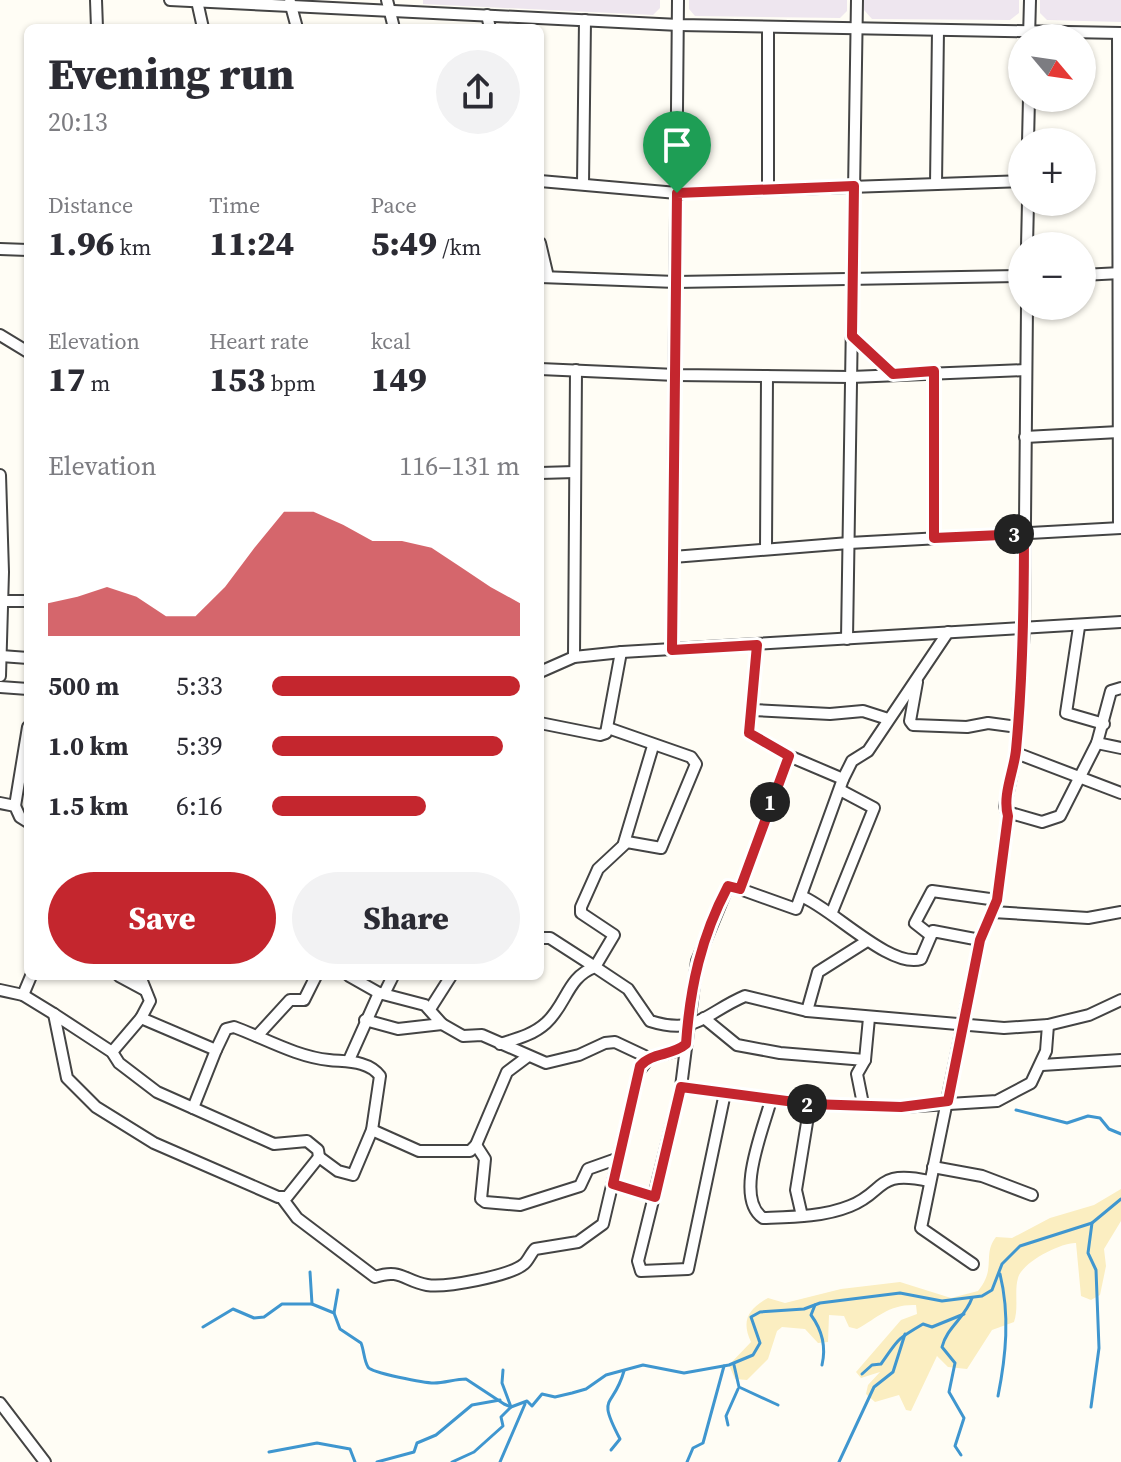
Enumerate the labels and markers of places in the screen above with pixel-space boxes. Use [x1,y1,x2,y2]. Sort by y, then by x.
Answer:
pin [643,111,711,193]
pin: 3 [994,514,1034,554]
pin: 1 [750,782,790,822]
pin: 2 [787,1084,827,1124]

